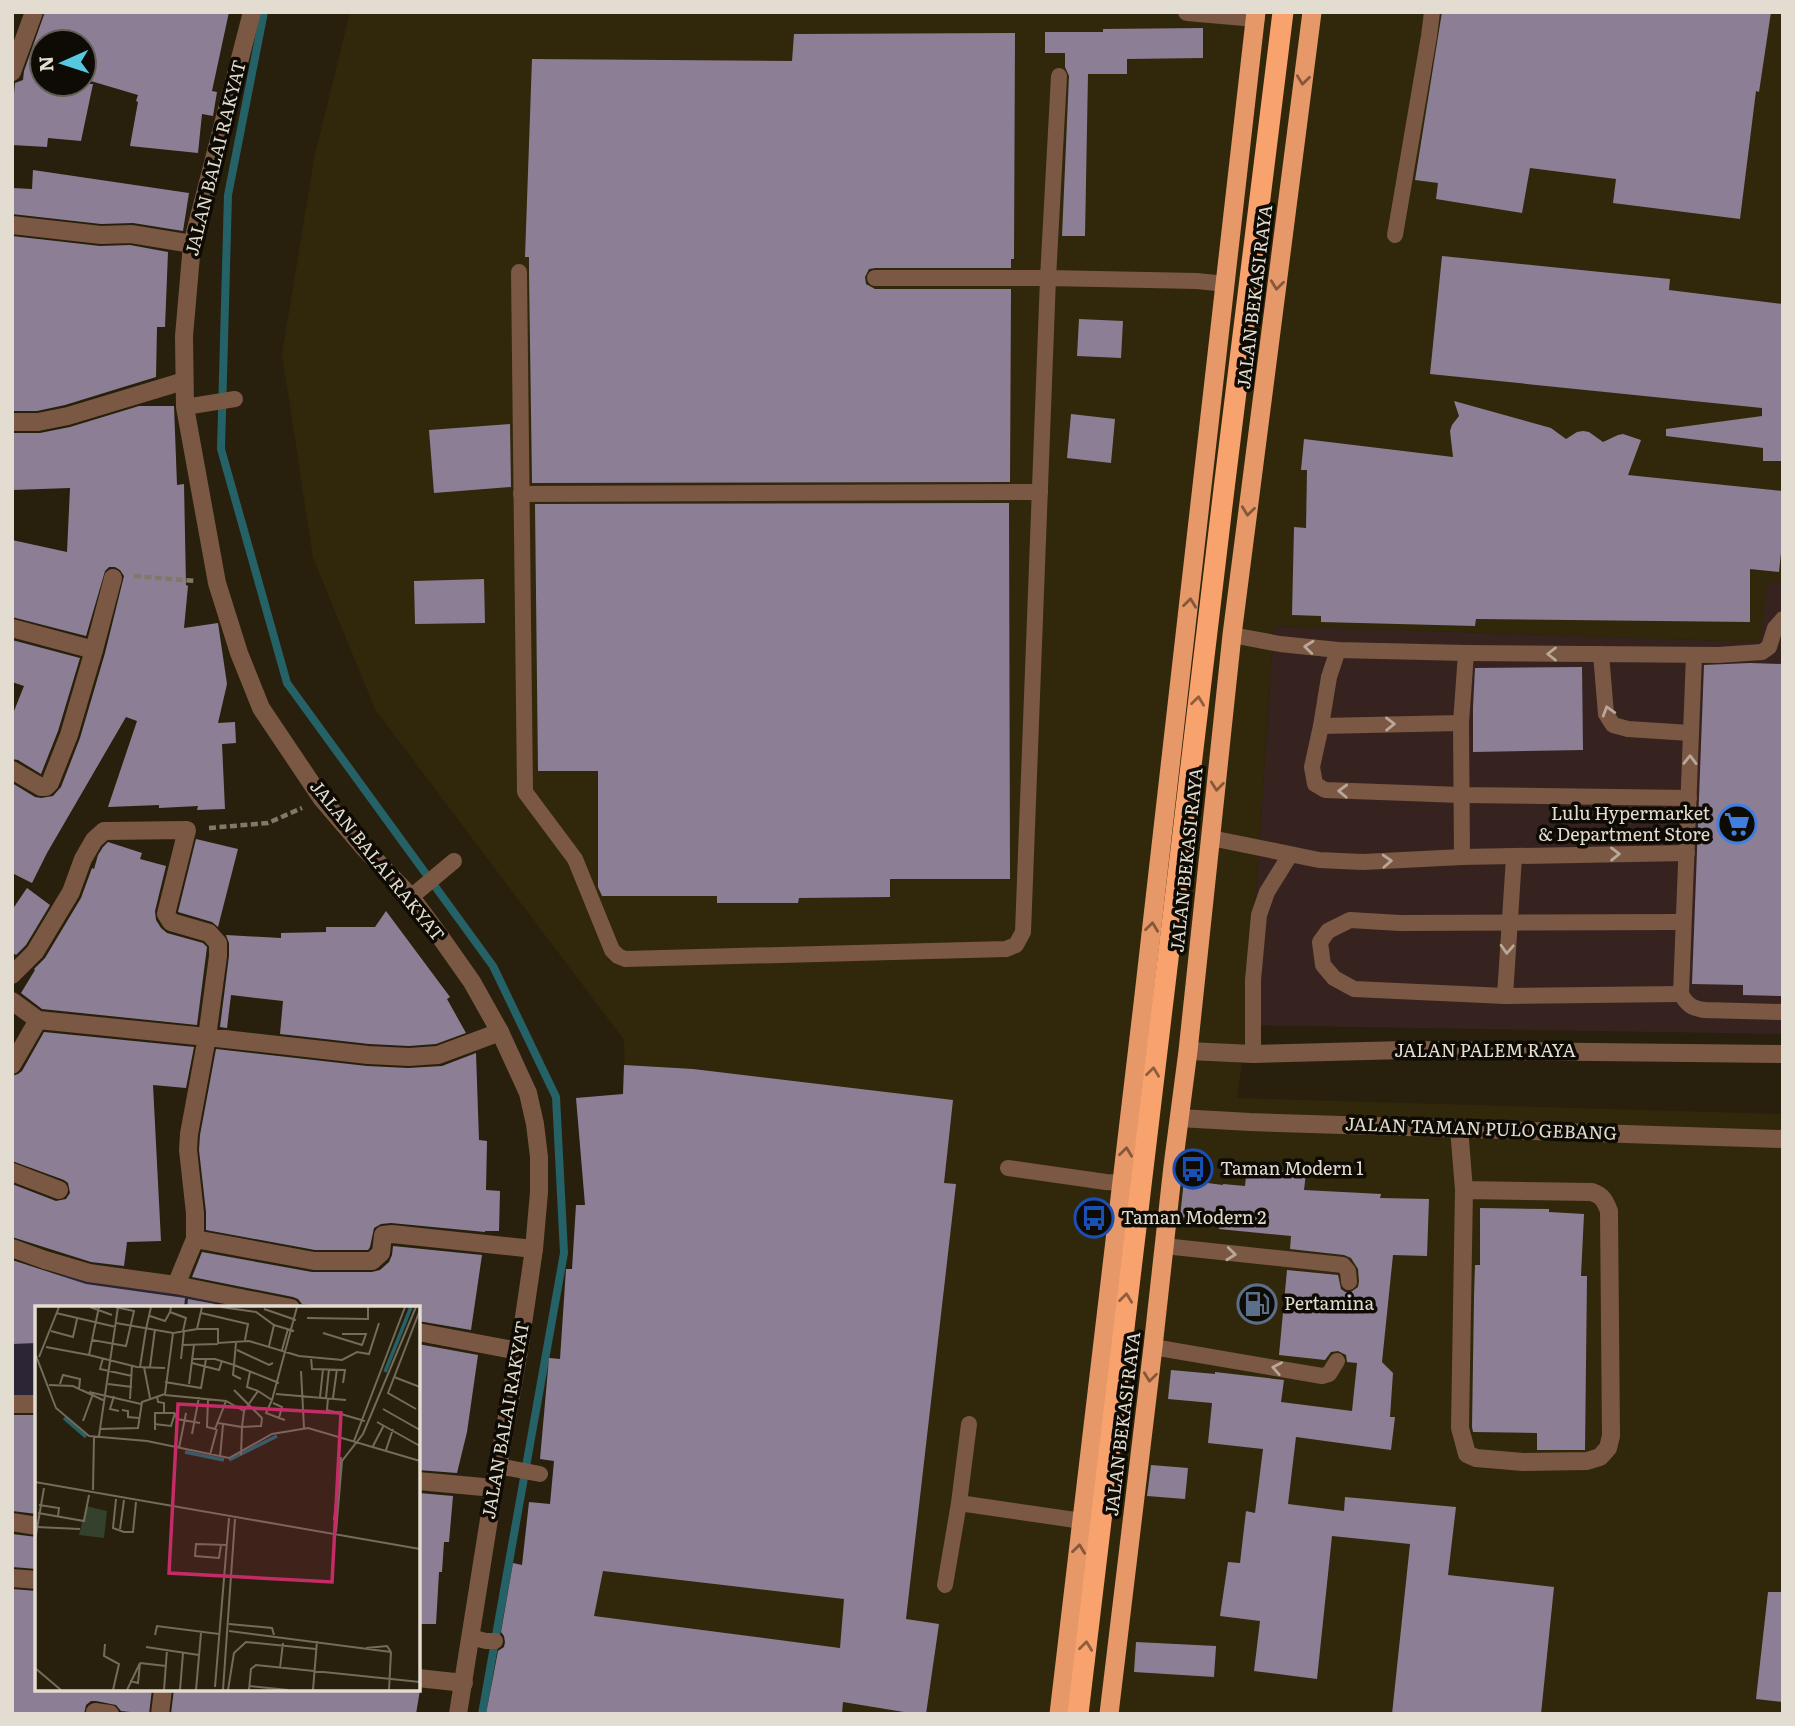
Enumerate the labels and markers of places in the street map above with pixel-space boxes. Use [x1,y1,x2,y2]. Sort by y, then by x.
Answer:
place label: Lulu Hypermarket & Department Store [1538,799,1711,847]
supermarket icon: Lulu Hypermarket & Department Store [1716,803,1758,845]
bus stop icon: Taman Modern 1 [1172,1148,1214,1190]
place label: Taman Modern 1 [1220,1154,1364,1181]
bus stop icon: Taman Modern 2 [1073,1197,1115,1239]
place label: Taman Modern 2 [1121,1203,1266,1230]
fuel station icon: Pertamina [1236,1283,1278,1325]
place label: Pertamina [1284,1289,1374,1316]

